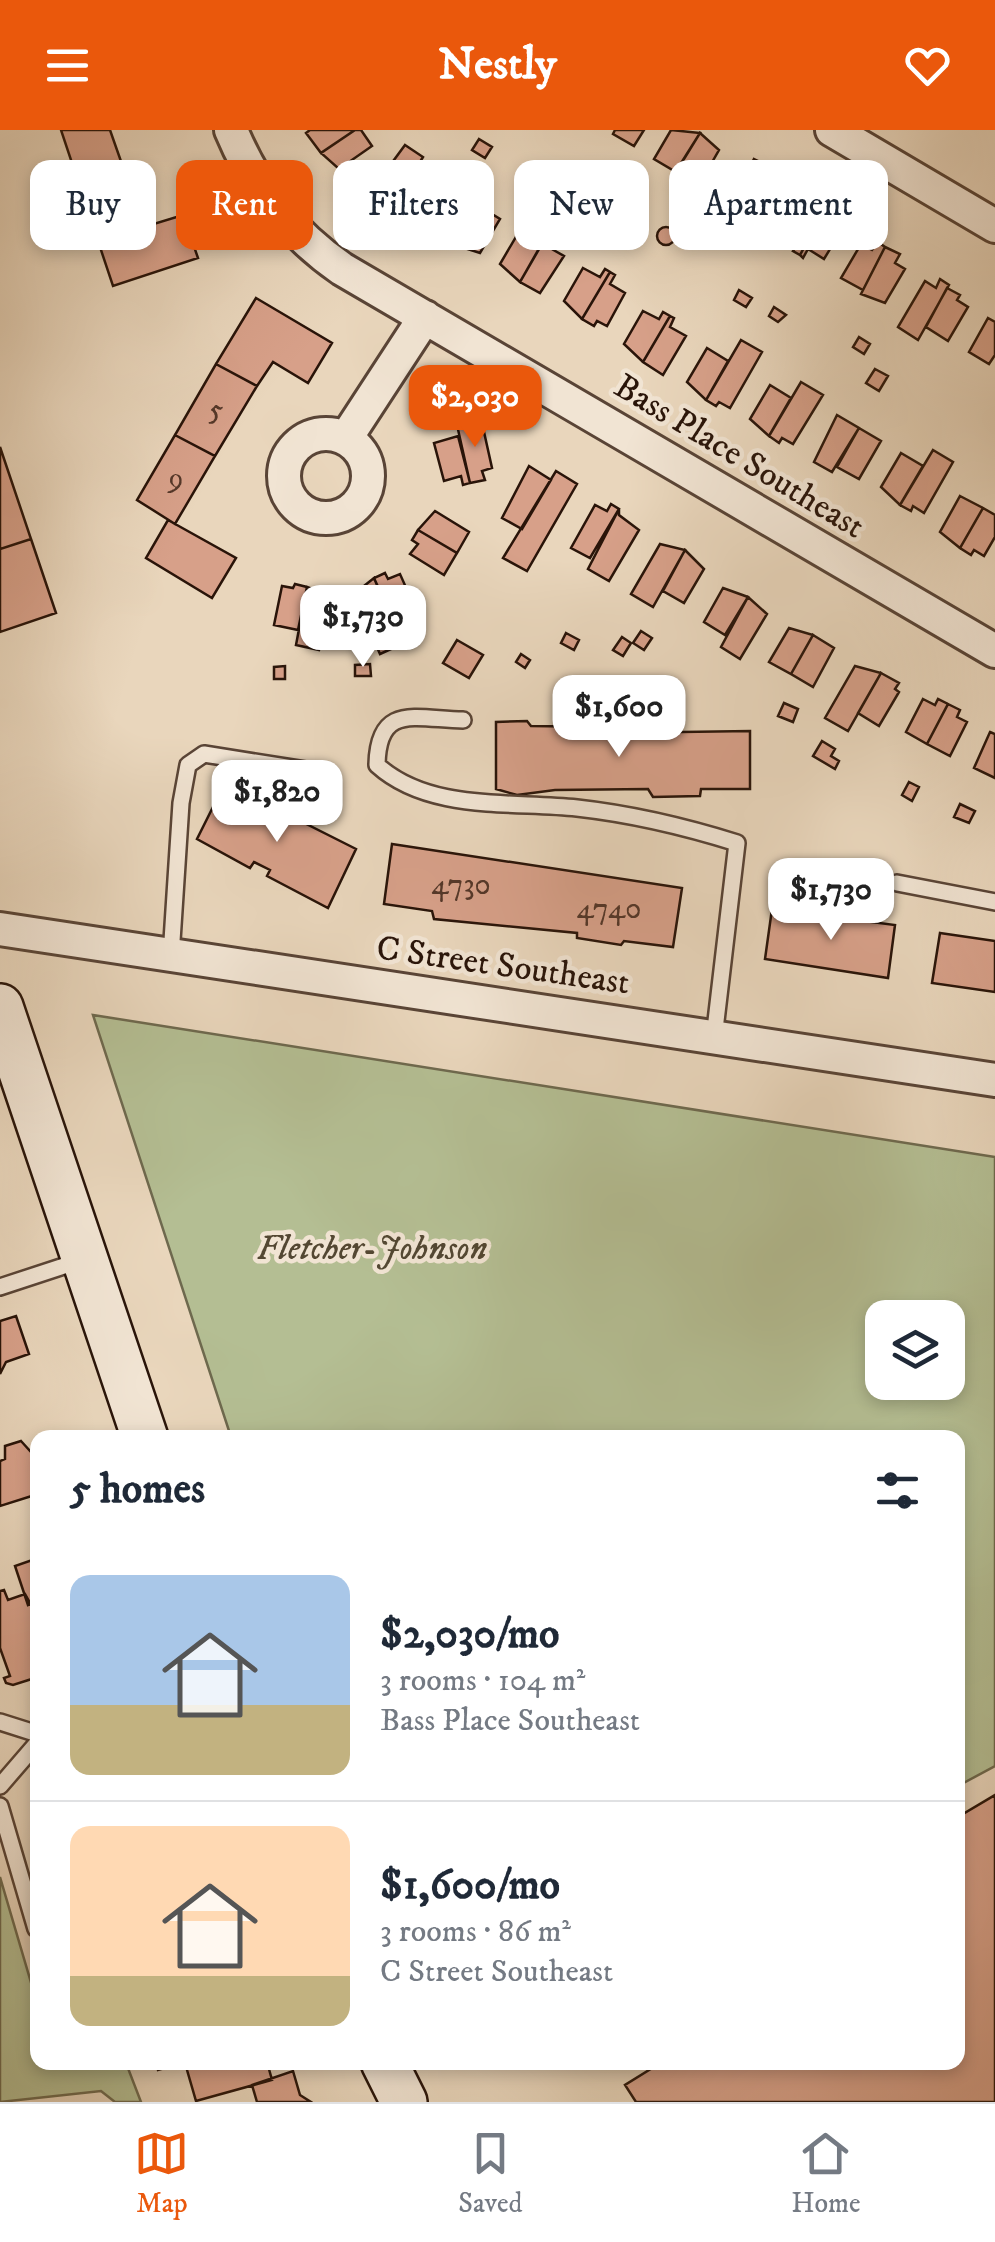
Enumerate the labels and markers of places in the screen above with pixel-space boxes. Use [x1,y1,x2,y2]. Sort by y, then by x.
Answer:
pin: $2,030 [394,365,556,450]
pin: $1,730 [282,585,444,670]
pin: $1,600 [538,675,700,760]
pin: $1,820 [196,760,358,845]
pin: $1,730 [750,858,912,943]

